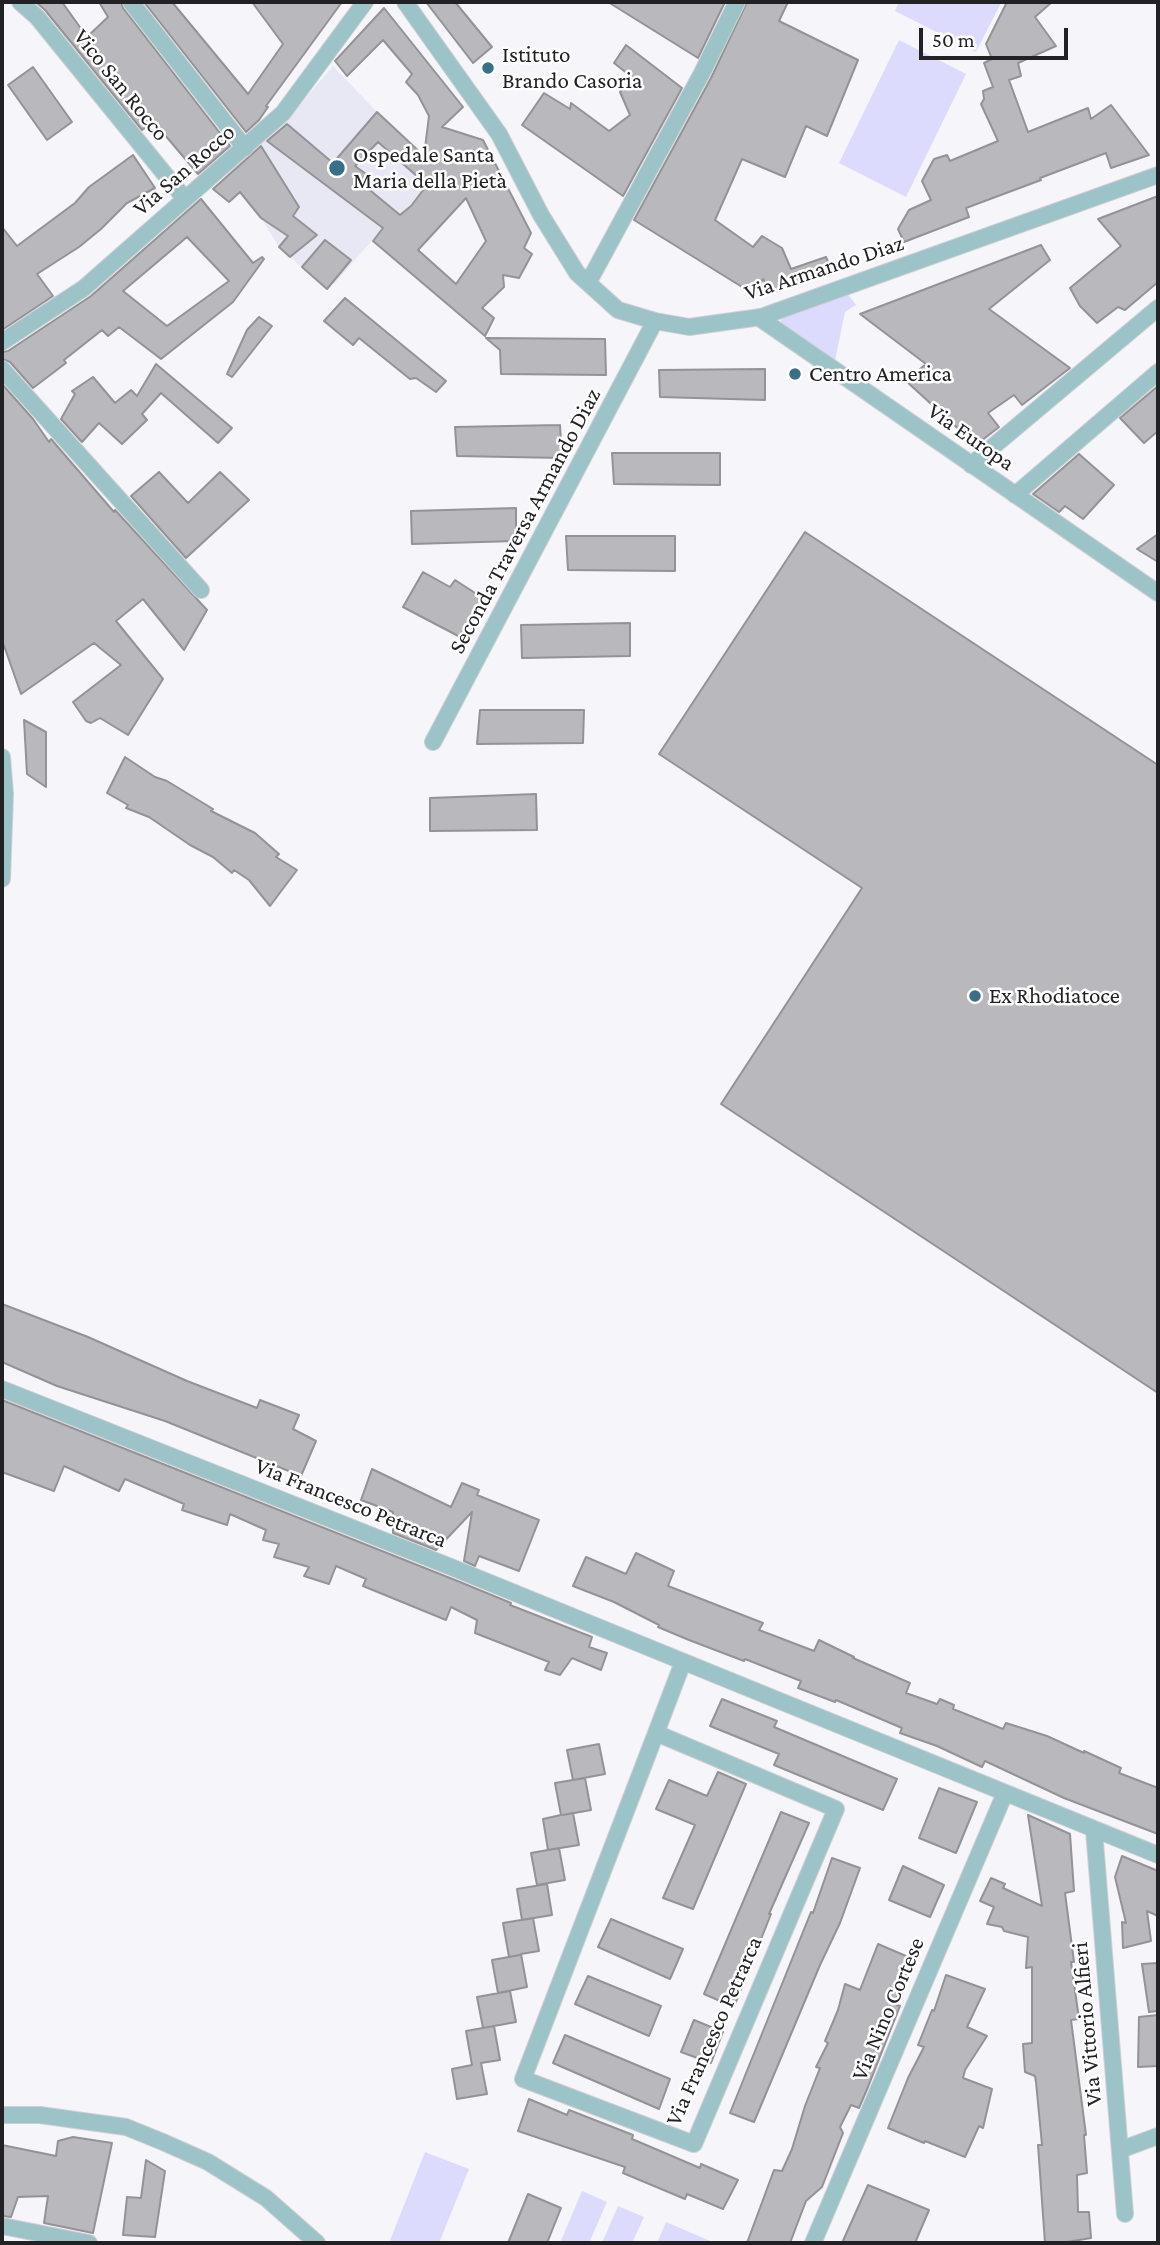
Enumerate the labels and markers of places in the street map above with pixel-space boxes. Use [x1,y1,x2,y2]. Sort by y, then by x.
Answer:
place label: Istituto Brando Casoria [502,41,643,95]
marker: Istituto Brando Casoria [480,60,496,76]
place label: Ospedale Santa Maria della Pietà [353,141,507,195]
marker: Ospedale Santa Maria della Pietà [327,158,347,178]
place label: Centro America [809,360,952,388]
marker: Centro America [787,366,803,382]
place label: Ex Rhodiatoce [989,982,1120,1010]
marker: Ex Rhodiatoce [967,988,983,1004]

